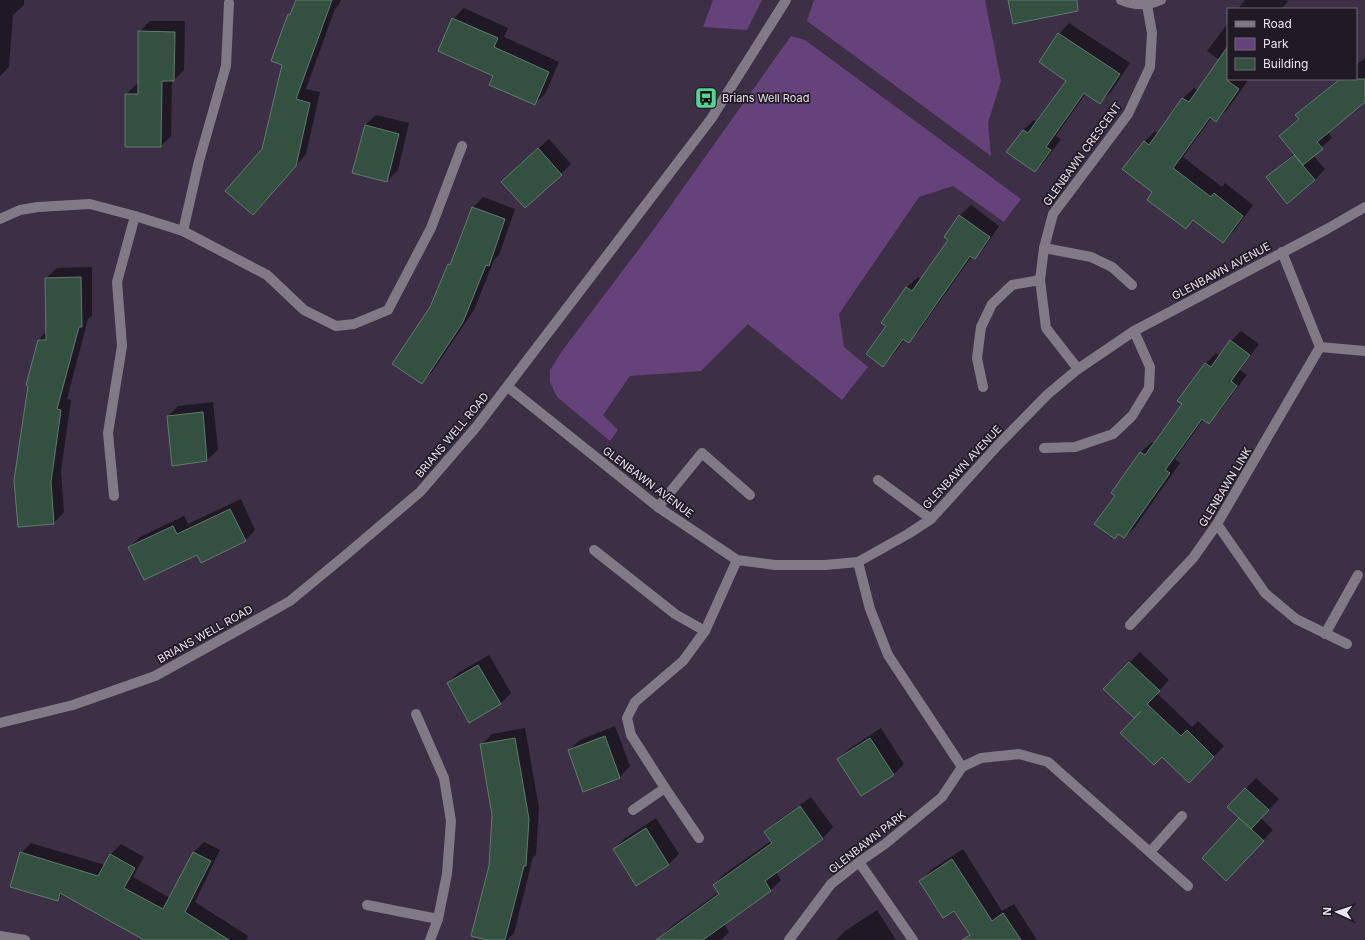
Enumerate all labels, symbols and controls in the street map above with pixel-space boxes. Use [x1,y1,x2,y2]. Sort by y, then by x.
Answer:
legend [1227,8,1357,80]
text: Road [1263,16,1292,31]
text: Park [1263,36,1289,51]
text: Building [1263,56,1308,71]
bus stop icon: Brians Well Road [693,85,719,111]
place label: Brians Well Road [722,91,809,105]
street label: GLENBAWN CRESCENT [1040,100,1124,208]
street label: GLENBAWN AVENUE [1169,239,1273,303]
street label: BRIANS WELL ROAD [412,390,492,480]
street label: GLENBAWN AVENUE [919,422,1005,512]
street label: GLENBAWN AVENUE [600,443,696,521]
street label: GLENBAWN LINK [1196,444,1255,529]
street label: BRIANS WELL ROAD [155,602,255,666]
street label: GLENBAWN PARK [826,807,909,876]
north arrow [1317,892,1357,932]
text: N [1320,907,1334,916]

